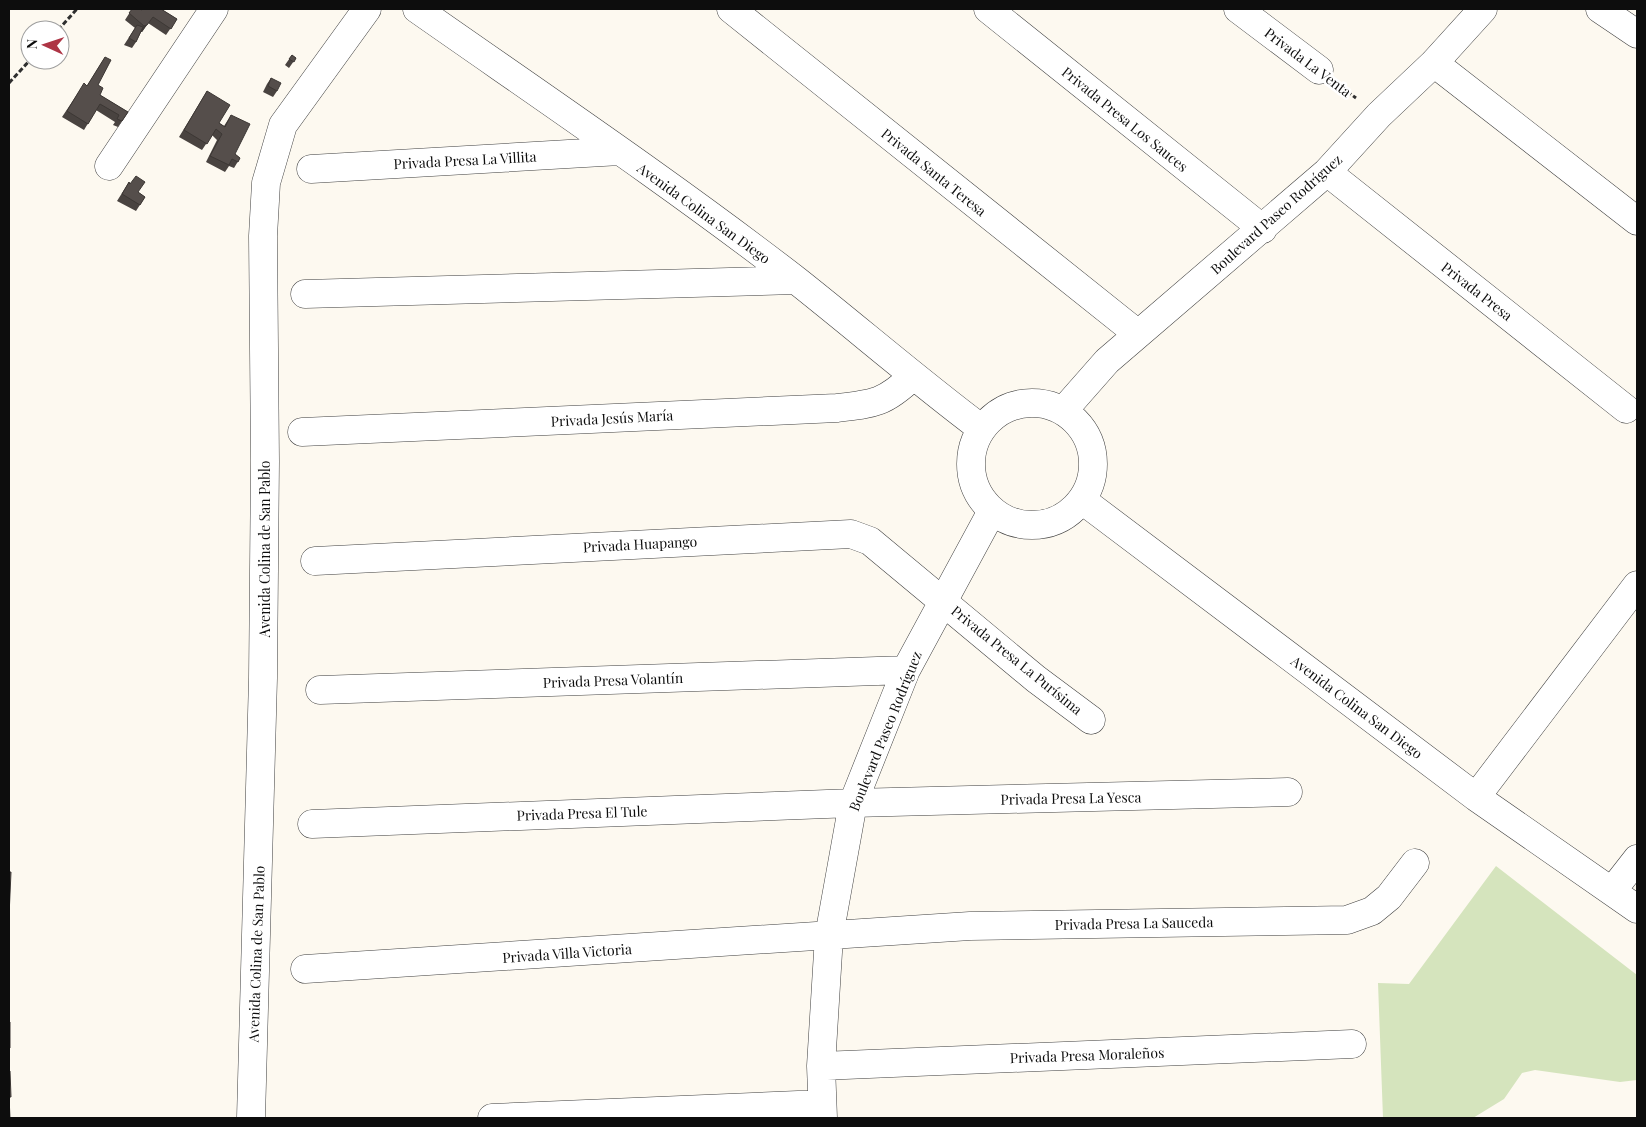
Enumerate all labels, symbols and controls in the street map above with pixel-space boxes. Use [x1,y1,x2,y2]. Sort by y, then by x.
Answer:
north arrow [20,20,70,70]
street label: Privada La Venta [1261,23,1355,101]
text: N [22,39,41,50]
street label: Privada Presa Los Sauces [1058,62,1192,176]
street label: Privada Santa Teresa [878,124,990,220]
street label: Privada Presa La Villita [393,147,537,173]
street label: Boulevard Paseo Rodríguez [1206,150,1346,278]
street label: Avenida Colina San Diego [633,158,775,268]
street label: Privada Presa [1438,257,1516,325]
street label: Privada Jesús María [550,405,674,431]
street label: Avenida Colina de San Pablo [255,460,274,638]
street label: Privada Huapango [582,532,698,556]
street label: Privada Presa La Purísima [948,601,1086,719]
street label: Boulevard Paseo Rodríguez [844,648,926,814]
street label: Avenida Colina San Diego [1287,651,1427,763]
street label: Privada Presa Volantín [543,668,684,692]
street label: Privada Presa La Yesca [1000,787,1142,809]
street label: Privada Presa El Tule [516,801,648,825]
street label: Avenida Colina de San Pablo [243,865,269,1044]
street label: Privada Presa La Sauceda [1055,912,1213,934]
street label: Privada Villa Victoria [502,939,632,967]
street label: Privada Presa Moraleños [1009,1043,1165,1067]

